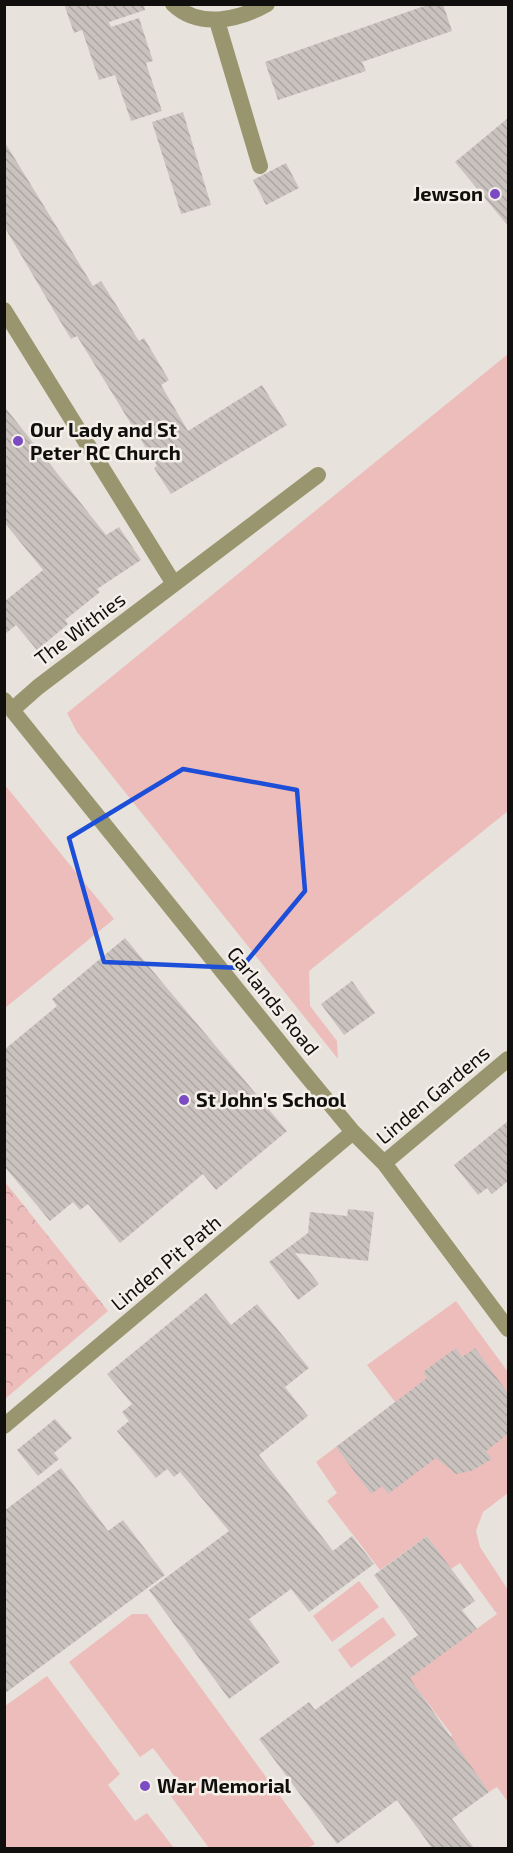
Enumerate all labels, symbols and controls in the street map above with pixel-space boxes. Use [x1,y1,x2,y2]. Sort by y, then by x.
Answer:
place label: Jewson [413,181,483,205]
marker: Jewson [488,187,502,201]
place label: Our Lady and St Peter RC Church [30,417,181,464]
marker: Our Lady and St Peter RC Church [11,434,25,448]
street label: The Withies [29,586,129,670]
street label: Garlands Road [223,941,325,1059]
street label: Linden Gardens [371,1040,494,1149]
place label: St John's School [196,1087,347,1111]
marker: St John's School [177,1093,191,1107]
street label: Linden Pit Path [106,1209,225,1315]
place label: War Memorial [157,1773,292,1797]
marker: War Memorial [138,1779,152,1793]

